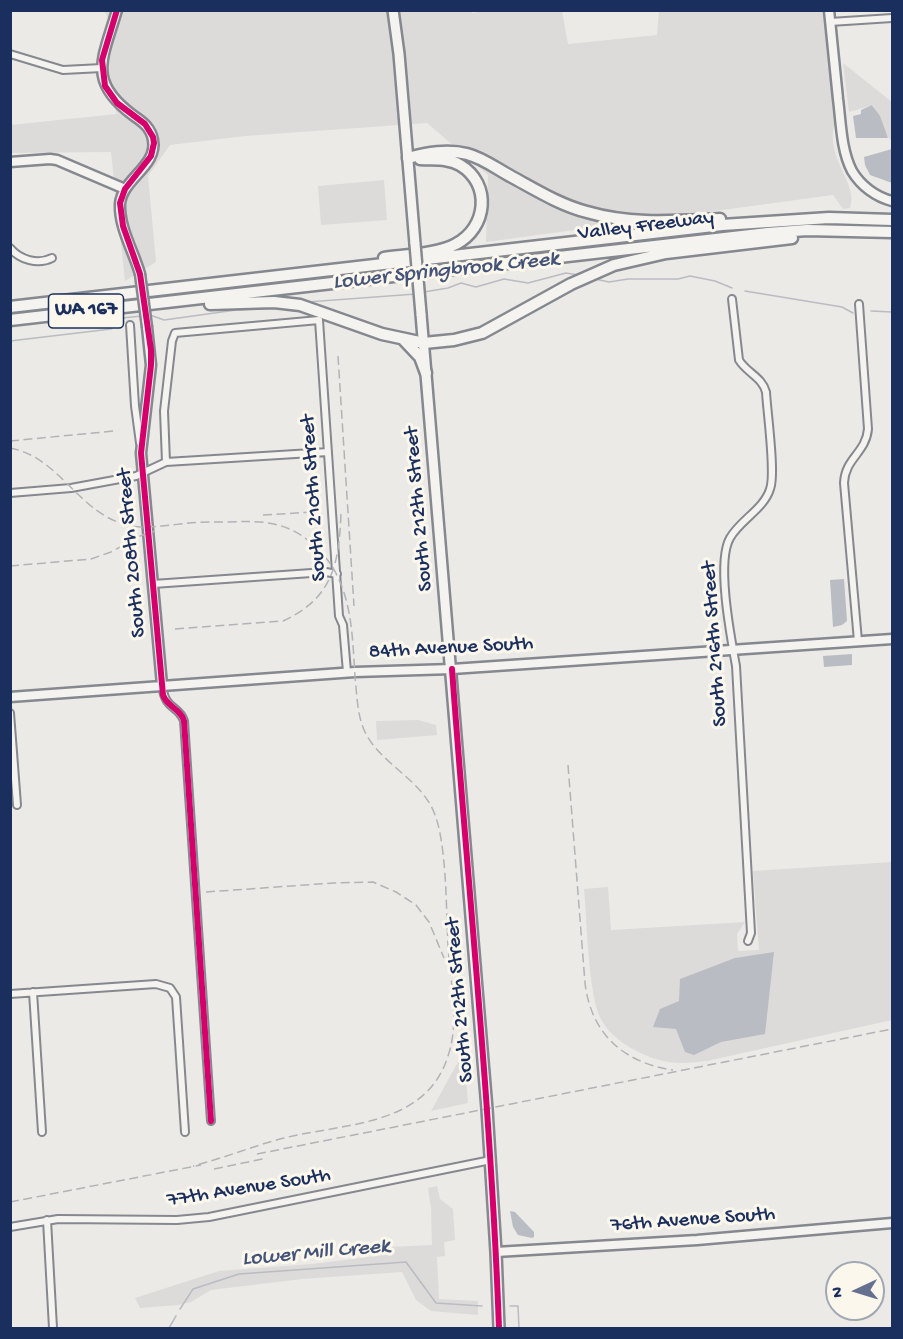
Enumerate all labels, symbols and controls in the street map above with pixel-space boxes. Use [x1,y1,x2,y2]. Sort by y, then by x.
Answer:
street label: Valley Freeway [577,206,715,248]
water label: Lower Springbrook Creek [332,247,560,297]
road number: WA 167 [48,294,124,328]
street label: South 210th Street [297,414,333,582]
street label: South 212th Street [400,426,440,592]
street label: South 208th Street [113,467,153,639]
street label: South 216th Street [698,561,734,727]
street label: 84th Avenue South [368,632,534,666]
street label: South 212th Street [441,917,481,1083]
street label: 77th Avenue South [165,1164,333,1214]
street label: 76th Avenue South [610,1203,776,1239]
water label: Lower Mill Creek [241,1234,391,1274]
north arrow [825,1261,885,1321]
text: N [829,1286,848,1298]

